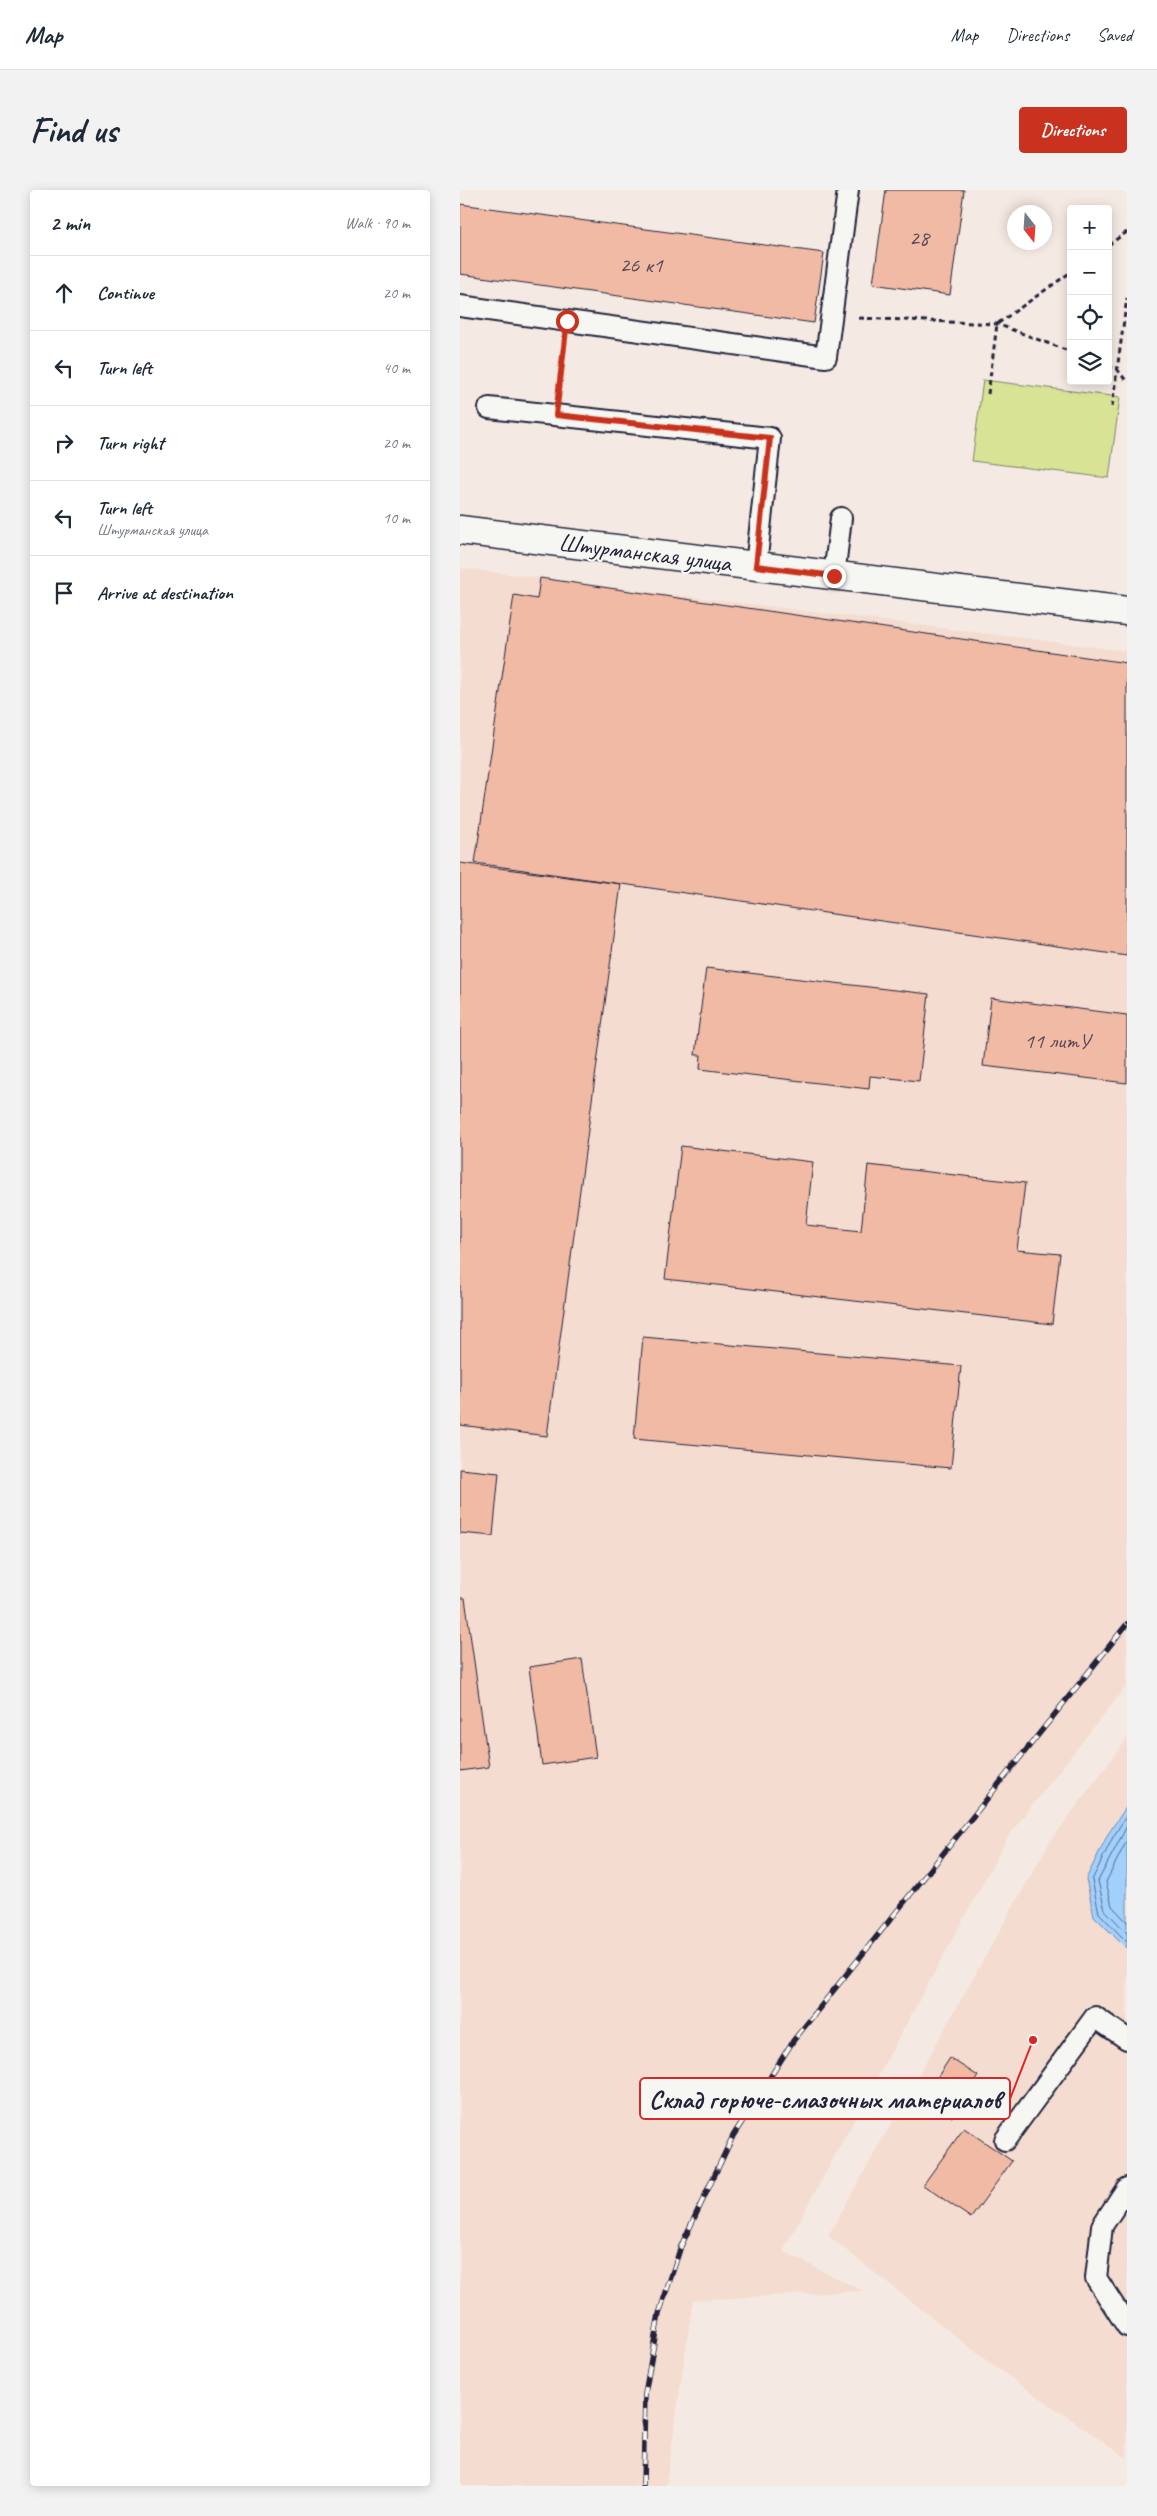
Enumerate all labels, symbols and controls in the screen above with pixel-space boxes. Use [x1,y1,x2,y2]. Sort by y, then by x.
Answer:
text: Map [25,20,62,50]
text: Map [951,24,978,46]
text: Directions [1006,24,1069,46]
text: Saved [1097,24,1132,46]
button: Directions [1019,107,1127,153]
text: Find us [30,108,117,153]
north arrow [1007,205,1052,250]
map controls [1067,205,1112,385]
button: + [1067,205,1112,250]
text: 2 min [50,210,90,236]
text: Walk · 90 m [345,213,410,233]
house number: 28 [909,224,931,252]
button: − [1067,250,1112,295]
house number: 26 к1 [619,251,664,279]
icon: ahead [50,279,78,307]
text: Continue [97,281,154,305]
text: 20 m [383,283,410,303]
button: locate [1067,295,1112,340]
route start [556,310,579,333]
button: layers [1067,340,1112,385]
icon: left [50,354,78,382]
text: Turn left [97,356,152,380]
text: 40 m [383,358,410,378]
icon: right [50,429,78,457]
text: Turn right [97,431,164,455]
text: 20 m [383,433,410,453]
text: Turn left [97,496,152,520]
icon: left [50,504,78,532]
text: 10 m [383,508,410,528]
text: Штурманская улица [97,520,208,540]
street label: Штурманская улица [557,527,735,580]
route end [823,565,846,588]
icon: arrive [50,579,78,607]
text: Arrive at destination [97,581,233,605]
house number: 11 литУ [1024,1027,1094,1055]
callout: Склад горюче-смазочных материалов [640,2078,1010,2119]
text: Склад горюче-смазочных материалов [649,2083,1006,2116]

